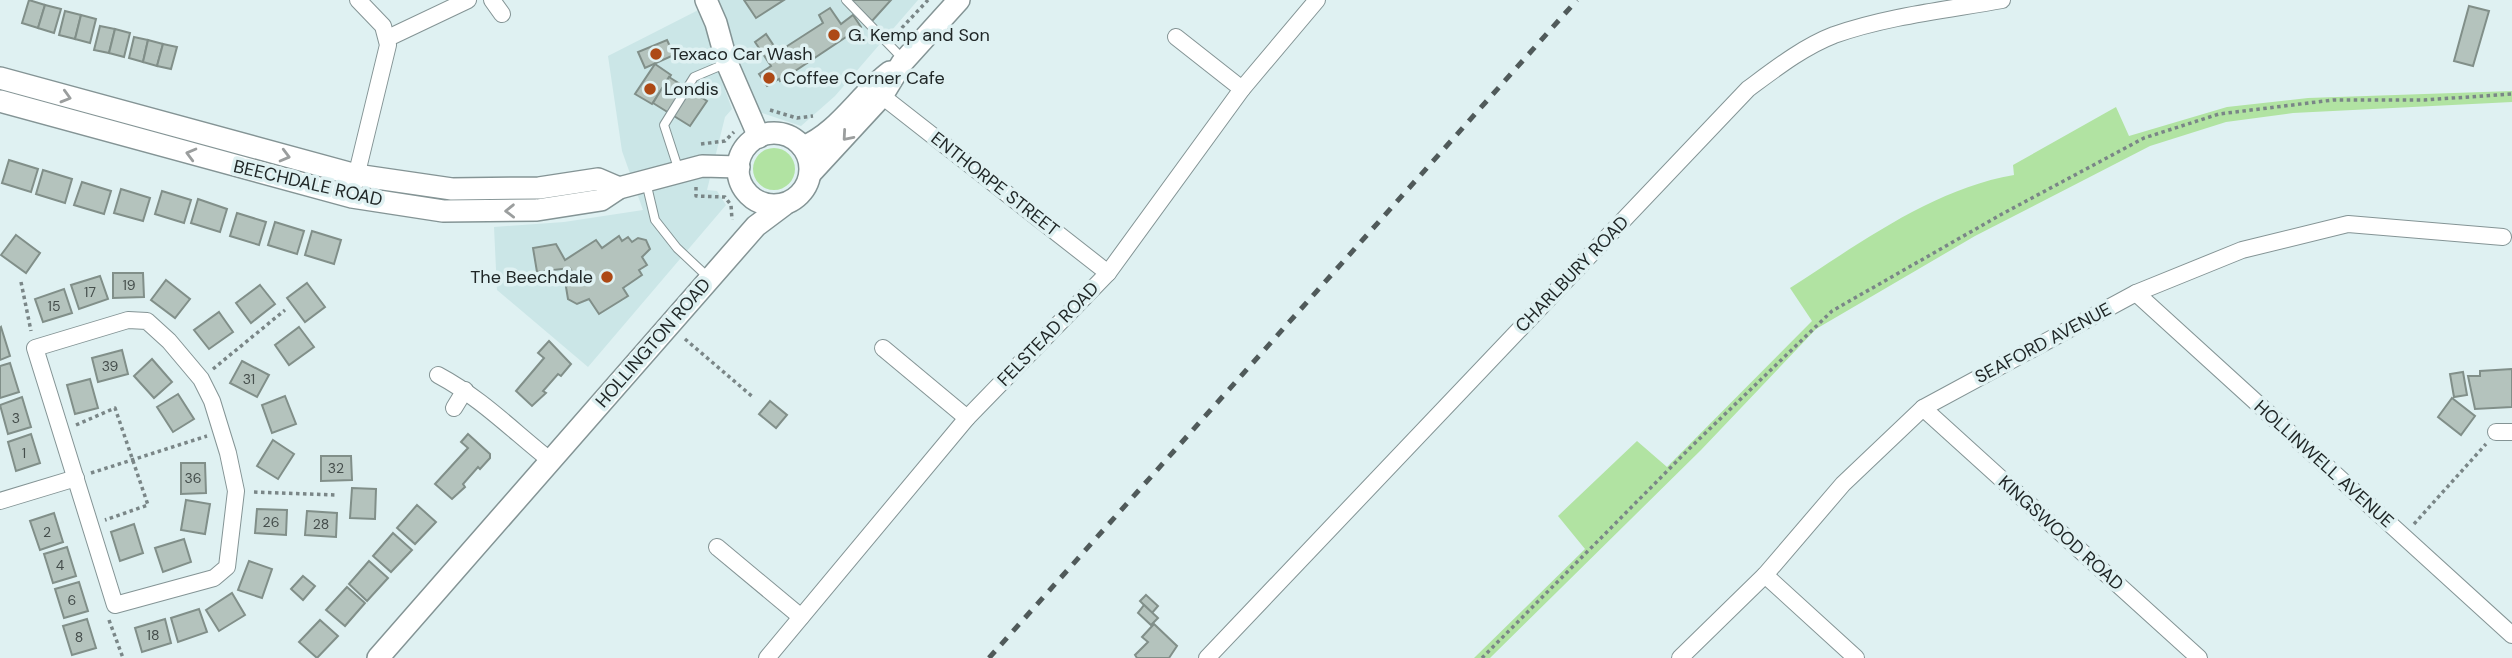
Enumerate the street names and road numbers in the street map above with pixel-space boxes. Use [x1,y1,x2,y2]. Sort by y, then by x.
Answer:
street label: ENTHORPE STREET [926,126,1064,242]
street label: BEECHDALE ROAD [231,154,385,212]
street label: CHARLBURY ROAD [1510,210,1634,338]
street label: HOLLINGTON ROAD [590,273,716,413]
street label: FELSTEAD ROAD [992,277,1104,391]
street label: SEAFORD AVENUE [1971,297,2115,389]
street label: HOLLINWELL AVENUE [2249,395,2399,533]
street label: KINGSWOOD ROAD [1993,470,2129,596]

